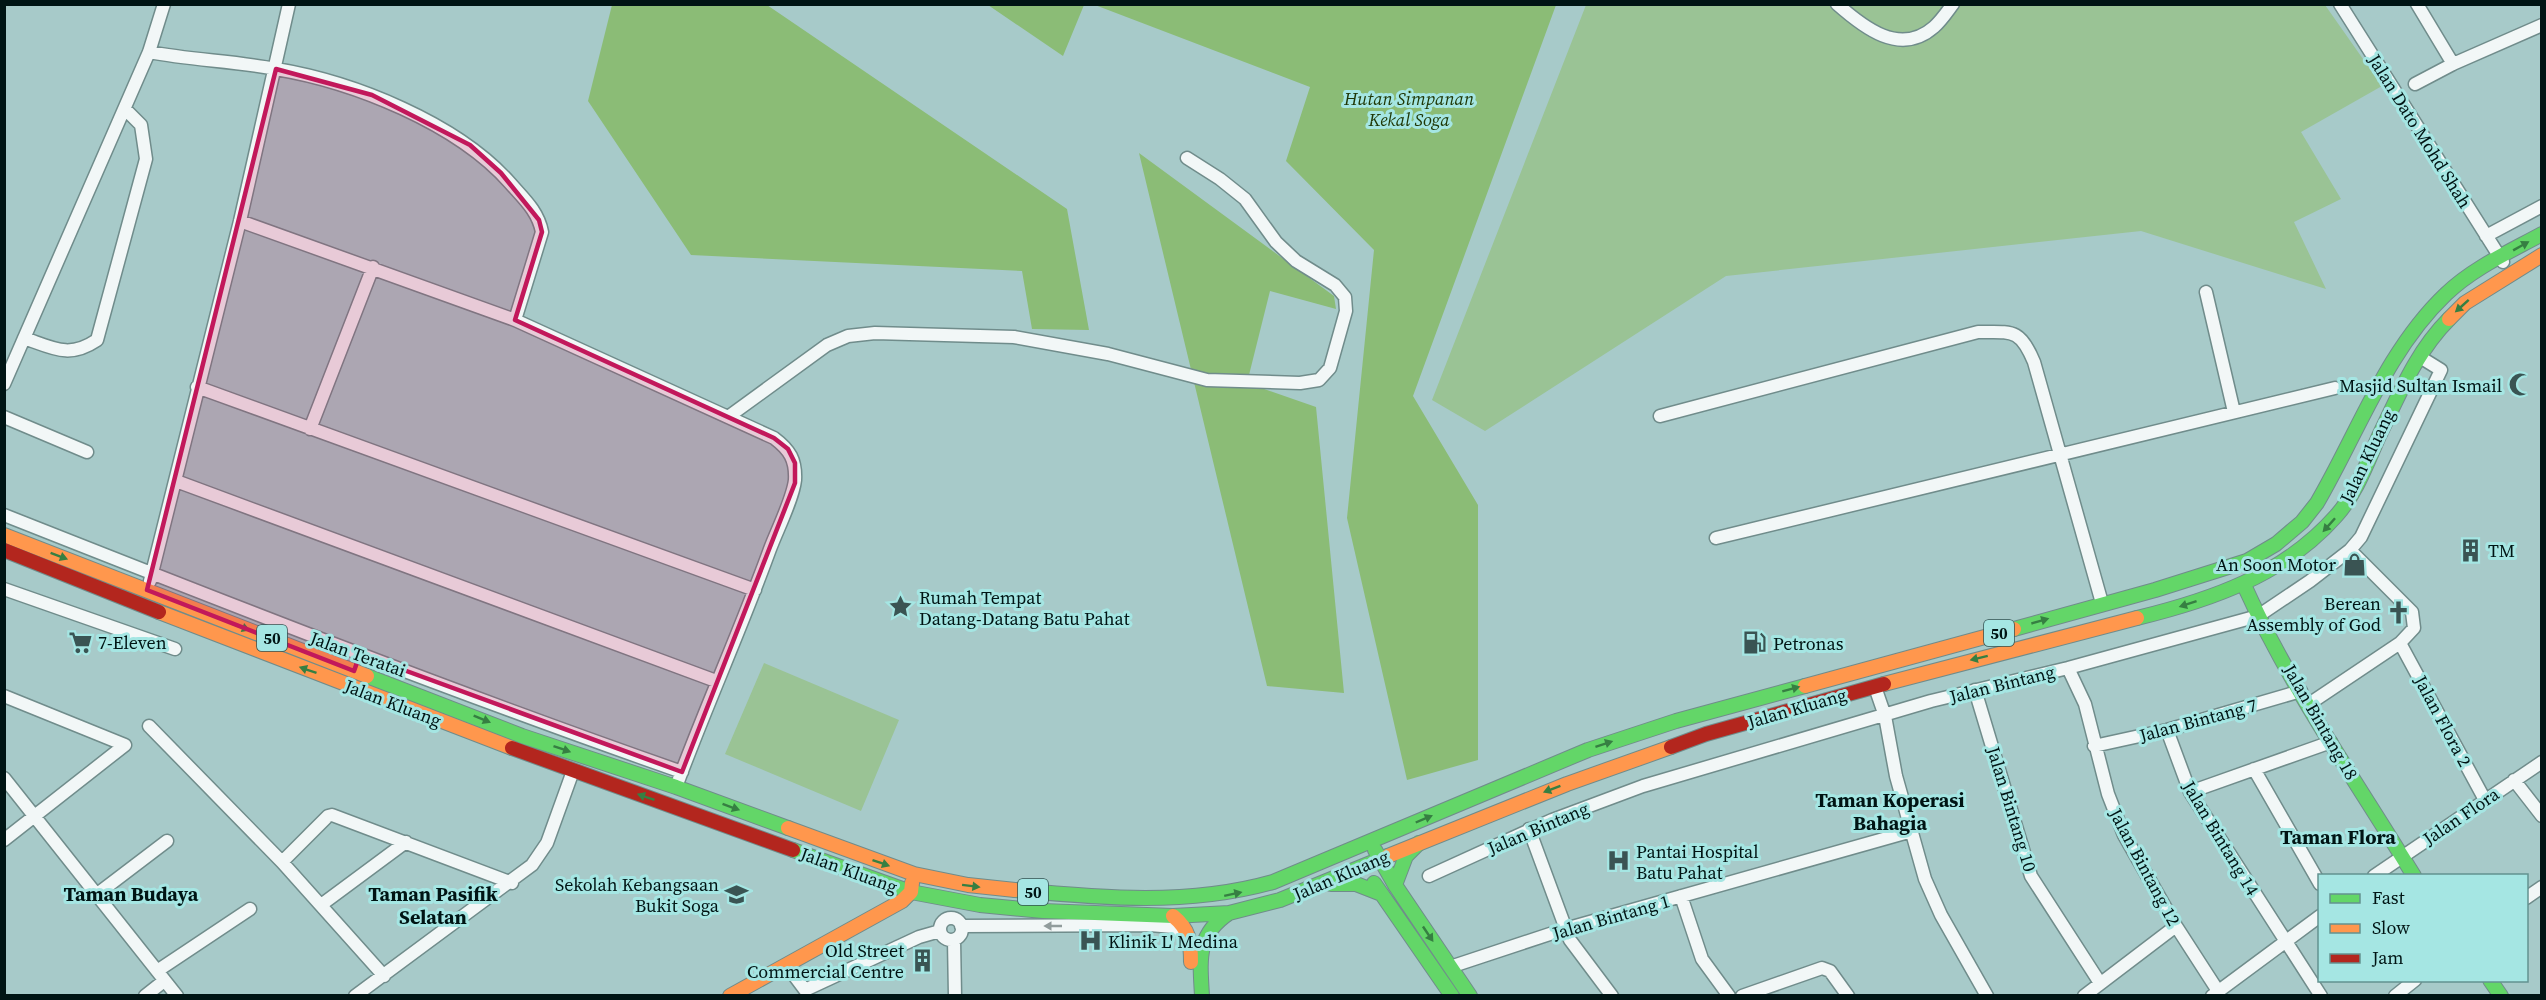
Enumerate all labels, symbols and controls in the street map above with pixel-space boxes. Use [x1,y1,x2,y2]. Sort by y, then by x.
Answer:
street label: Jalan Dato Mohd Shah [2362,48,2478,213]
park label: Hutan Simpanan Kekal Soga [1343,86,1474,132]
one-way arrow [2513,241,2530,251]
one-way arrow [2455,299,2470,313]
mosque icon: Masjid Sultan Ismail [2507,372,2533,398]
place label: Masjid Sultan Ismail [2339,373,2502,398]
street label: Jalan Kluang [2333,405,2401,508]
one-way arrow [2322,517,2336,532]
building icon: TM [2457,537,2483,563]
place label: TM [2488,538,2515,563]
shop icon: An Soon Motor [2341,551,2367,577]
one-way arrow [50,552,68,561]
place label: An Soon Motor [2216,552,2336,577]
place label: Rumah Tempat Datang-Datang Batu Pahat [919,585,1130,631]
place label: Berean Assembly of God [2246,591,2381,637]
place icon: Rumah Tempat Datang-Datang Batu Pahat [888,594,914,620]
one-way arrow [2179,599,2197,609]
church icon: Berean Assembly of God [2386,600,2412,626]
one-way arrow [2031,616,2049,625]
road number: 50 [1984,620,2014,646]
one-way arrow [232,622,250,632]
road number: 50 [257,625,287,651]
street label: Jalan Teratai [306,625,409,683]
supermarket icon: 7-Eleven [67,629,93,655]
place label: 7-Eleven [98,630,167,655]
fuel station icon: Petronas [1742,630,1768,656]
place label: Petronas [1773,631,1844,656]
one-way arrow [1970,654,1989,664]
street label: Jalan Bintang [1946,659,2057,709]
street label: Jalan Bintang 18 [2277,659,2364,784]
one-way arrow [299,664,317,674]
street label: Jalan Flora 2 [2408,670,2478,771]
street label: Jalan Kluang [340,673,445,733]
street label: Jalan Kluang [1744,682,1849,734]
one-way arrow [1782,684,1800,694]
street label: Jalan Bintang 7 [2136,692,2260,748]
one-way arrow [473,715,491,725]
one-way arrow [1595,739,1613,749]
street label: Jalan Bintang 10 [1981,742,2043,875]
one-way arrow [553,745,571,755]
street label: Jalan Bintang 14 [2176,775,2265,900]
street label: Jalan Flora [2417,781,2505,851]
one-way arrow [1543,785,1561,795]
district label: Taman Koperasi Bahagia [1815,786,1965,837]
one-way arrow [637,791,655,801]
street label: Jalan Bintang [1483,796,1592,861]
one-way arrow [722,803,740,812]
street label: Jalan Bintang 12 [2103,803,2186,930]
one-way arrow [1415,814,1433,823]
district label: Taman Flora [2280,823,2396,851]
place label: Pantai Hospital Batu Pahat [1636,839,1759,885]
street label: Jalan Kluang [796,841,901,899]
street label: Jalan Kluang [1288,844,1393,907]
hospital icon: Pantai Hospital Batu Pahat [1605,848,1631,874]
one-way arrow [872,858,890,868]
place label: Sekolah Kebangsaan Bukit Soga [555,872,720,918]
legend [2318,874,2528,982]
road number: 50 [1018,879,1048,905]
district label: Taman Budaya [64,880,199,908]
district label: Taman Pasifik Selatan [368,880,498,931]
school or university icon: Sekolah Kebangsaan Bukit Soga [724,881,750,907]
one-way arrow [961,881,980,890]
text: Fast [2372,885,2405,910]
one-way arrow [1224,888,1242,898]
street label: Jalan Bintang 1 [1549,888,1672,946]
text: Slow [2372,915,2410,940]
one-way arrow [1043,921,1062,930]
one-way arrow [1422,925,1434,941]
hospital icon: Klinik L' Medina [1077,928,1103,954]
place label: Klinik L' Medina [1108,929,1239,954]
place label: Old Street Commercial Centre [747,938,904,984]
text: Jam [2371,945,2404,970]
building icon: Old Street Commercial Centre [909,947,935,973]

